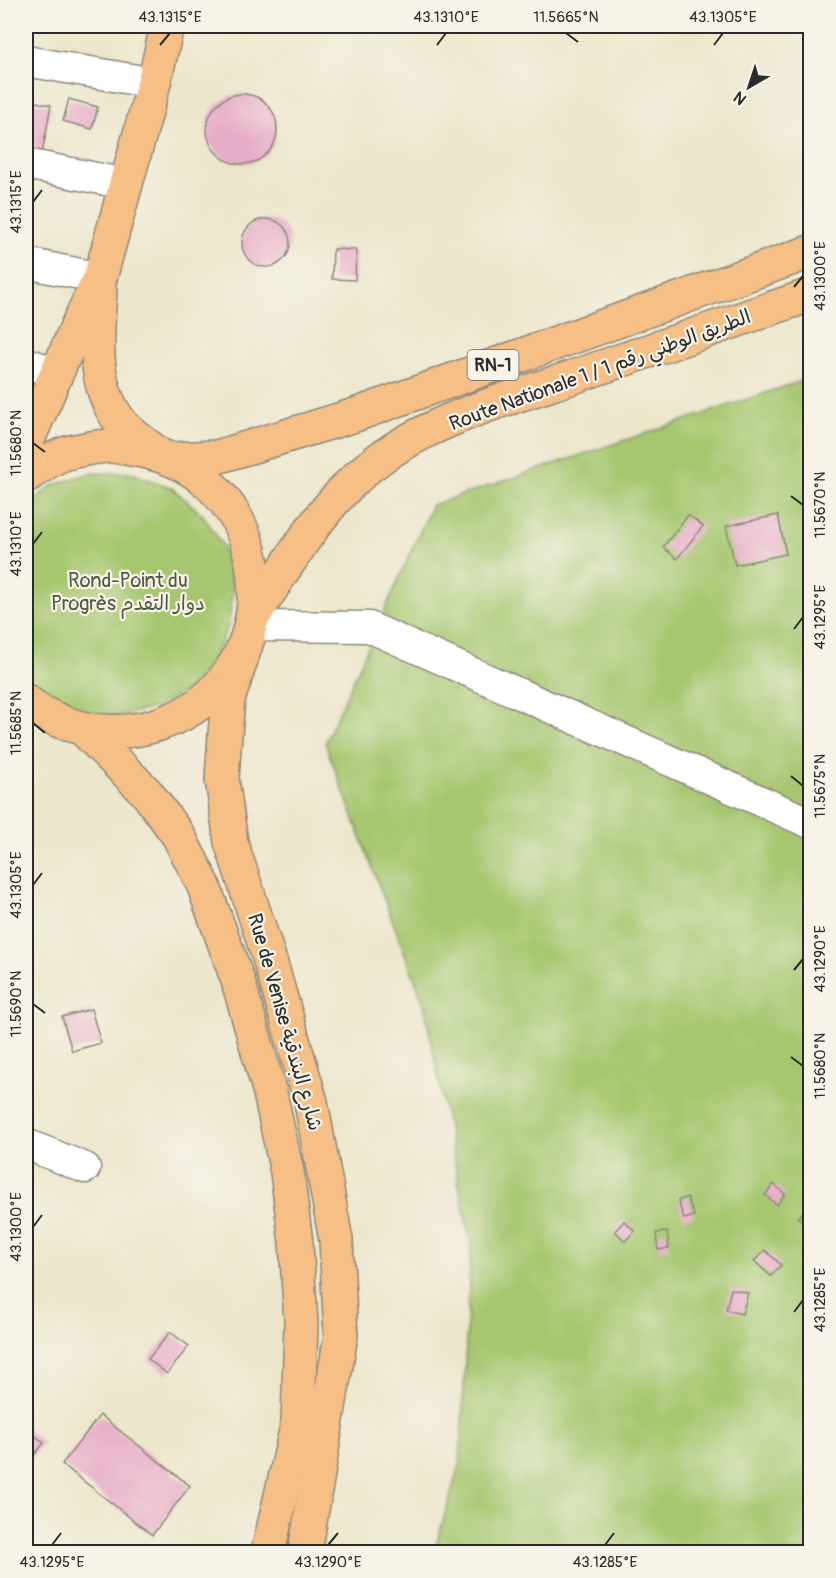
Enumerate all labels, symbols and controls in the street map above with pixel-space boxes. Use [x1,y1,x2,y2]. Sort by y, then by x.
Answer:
text: 43.1315°E [139,8,202,27]
text: 43.1310°E [413,8,479,27]
text: 11.5665°N [533,8,599,27]
text: 43.1305°E [689,8,757,27]
north arrow [719,57,779,117]
text: N [730,87,751,109]
text: 43.1315°E [7,170,26,233]
text: 43.1300°E [811,241,830,311]
street label: Route Nationale 1 / الطريق الوطني رقم 1 [446,304,756,441]
road number: RN-1 [468,350,518,380]
text: 11.5680°N [7,410,26,476]
text: 11.5670°N [811,472,830,538]
text: 43.1310°E [7,511,26,577]
park label: Rond-Point du Progrès دوار التقدم [51,568,205,619]
text: 43.1295°E [811,584,830,649]
text: 11.5685°N [7,691,26,755]
text: 11.5675°N [811,754,830,818]
text: 43.1305°E [7,851,26,919]
street label: Rue de Venise شارع البندقية [241,911,328,1134]
text: 43.1290°E [811,925,830,992]
text: 11.5690°N [7,971,26,1037]
text: 11.5680°N [811,1033,830,1099]
text: 43.1300°E [7,1192,26,1262]
text: 43.1285°E [811,1267,830,1332]
text: 43.1295°E [20,1553,85,1572]
text: 43.1290°E [295,1553,362,1572]
text: 43.1285°E [573,1553,638,1572]

